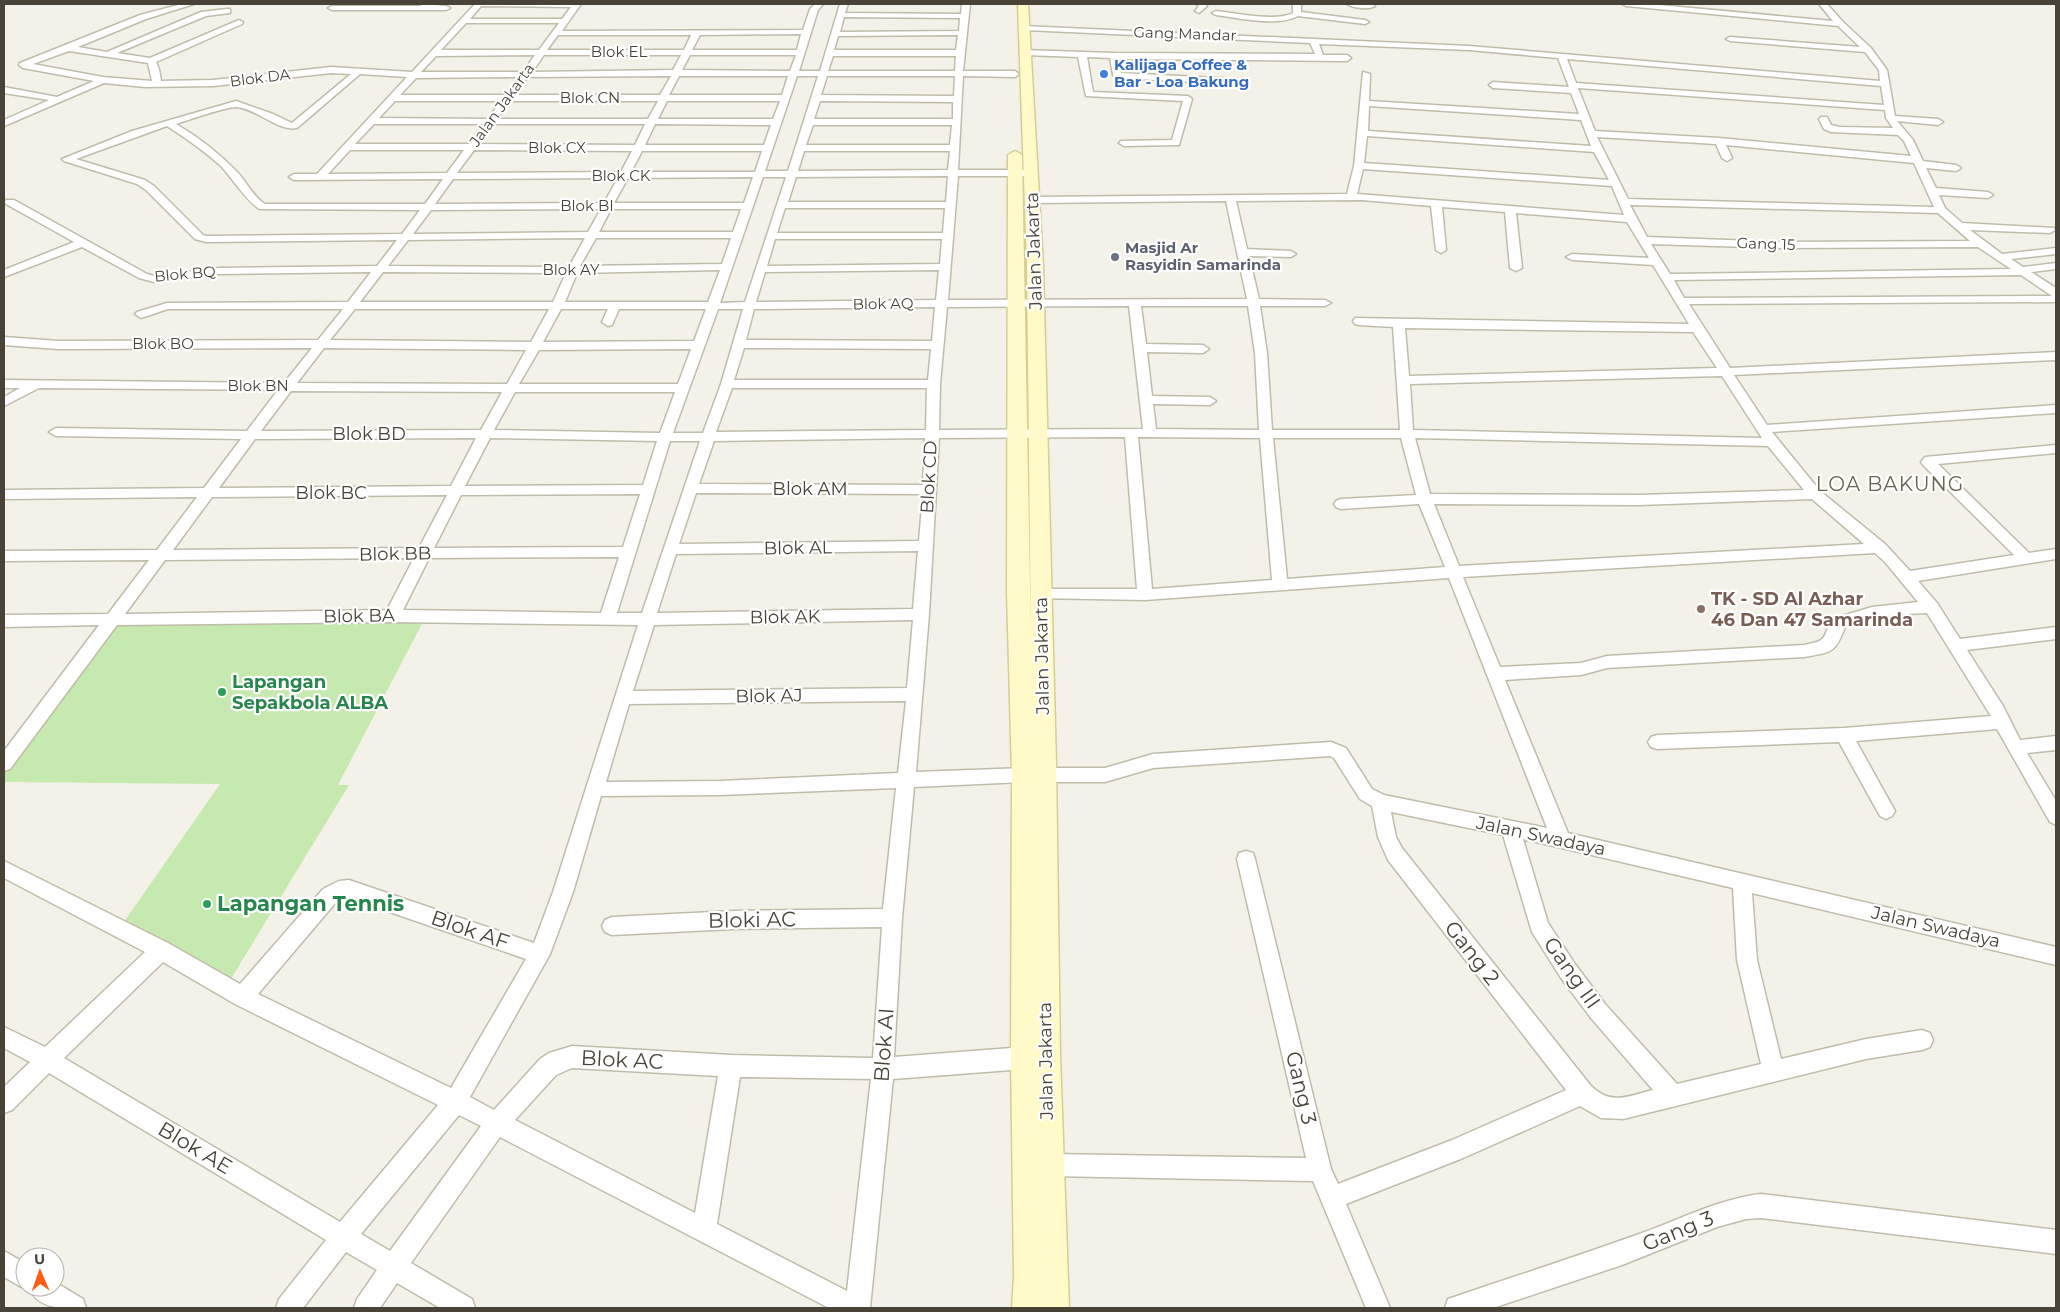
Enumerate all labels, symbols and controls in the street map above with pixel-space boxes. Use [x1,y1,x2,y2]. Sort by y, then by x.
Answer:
street label: Gang Mandar [1133,22,1237,45]
street label: Blok EL [591,42,647,61]
place label: Kalijaga Coffee & Bar - Loa Bakung [1114,55,1249,91]
street label: Jalan Jakarta [464,59,538,151]
street label: Blok DA [229,64,291,91]
marker: Kalijaga Coffee & Bar - Loa Bakung [1098,68,1110,80]
street label: Blok CN [560,88,620,107]
street label: Blok CX [528,138,586,157]
street label: Blok CK [592,166,651,185]
street label: Jalan Jakarta [1021,192,1047,311]
street label: Blok BI [560,196,614,215]
street label: Gang 15 [1736,233,1796,254]
place label: Masjid Ar Rasyidin Samarinda [1125,238,1281,274]
marker: Masjid Ar Rasyidin Samarinda [1109,251,1121,263]
street label: Blok AY [542,260,600,279]
street label: Blok BQ [153,261,217,286]
street label: Blok AQ [852,293,914,314]
street label: Blok BO [132,334,194,353]
street label: Blok BN [227,376,289,395]
street label: Blok BD [332,423,406,445]
street label: Blok CD [916,440,942,514]
district label: LOA BAKUNG [1816,472,1964,496]
street label: Blok AM [772,478,848,500]
street label: Blok BC [295,482,367,504]
street label: Blok AL [763,536,833,560]
street label: Blok BB [359,542,431,566]
place label: TK - SD Al Azhar 46 Dan 47 Samarinda [1711,588,1913,631]
street label: Jalan Jakarta [1030,597,1054,716]
marker: TK - SD Al Azhar 46 Dan 47 Samarinda [1695,603,1707,615]
street label: Blok BA [323,604,395,628]
street label: Blok AK [749,605,821,629]
place label: Lapangan Sepakbola ALBA [232,671,388,714]
street label: Blok AJ [735,684,803,708]
marker: Lapangan Sepakbola ALBA [216,686,228,698]
street label: Jalan Swadaya [1473,811,1608,860]
place label: Lapangan Tennis [217,891,404,916]
marker: Lapangan Tennis [201,898,213,910]
street label: Jalan Swadaya [1869,901,2003,953]
street label: Blok AF [428,905,513,955]
street label: Bloki AC [708,906,796,933]
street label: Gang 2 [1440,916,1505,990]
street label: Gang III [1539,932,1606,1013]
street label: Jalan Jakarta [1034,1002,1058,1121]
street label: Blok AI [868,1007,899,1083]
street label: Blok AC [580,1045,664,1074]
street label: Gang 3 [1281,1049,1322,1127]
street label: Blok AE [154,1116,237,1179]
street label: Gang 3 [1639,1205,1717,1256]
north arrow [15,1247,65,1297]
text: U [34,1250,45,1268]

